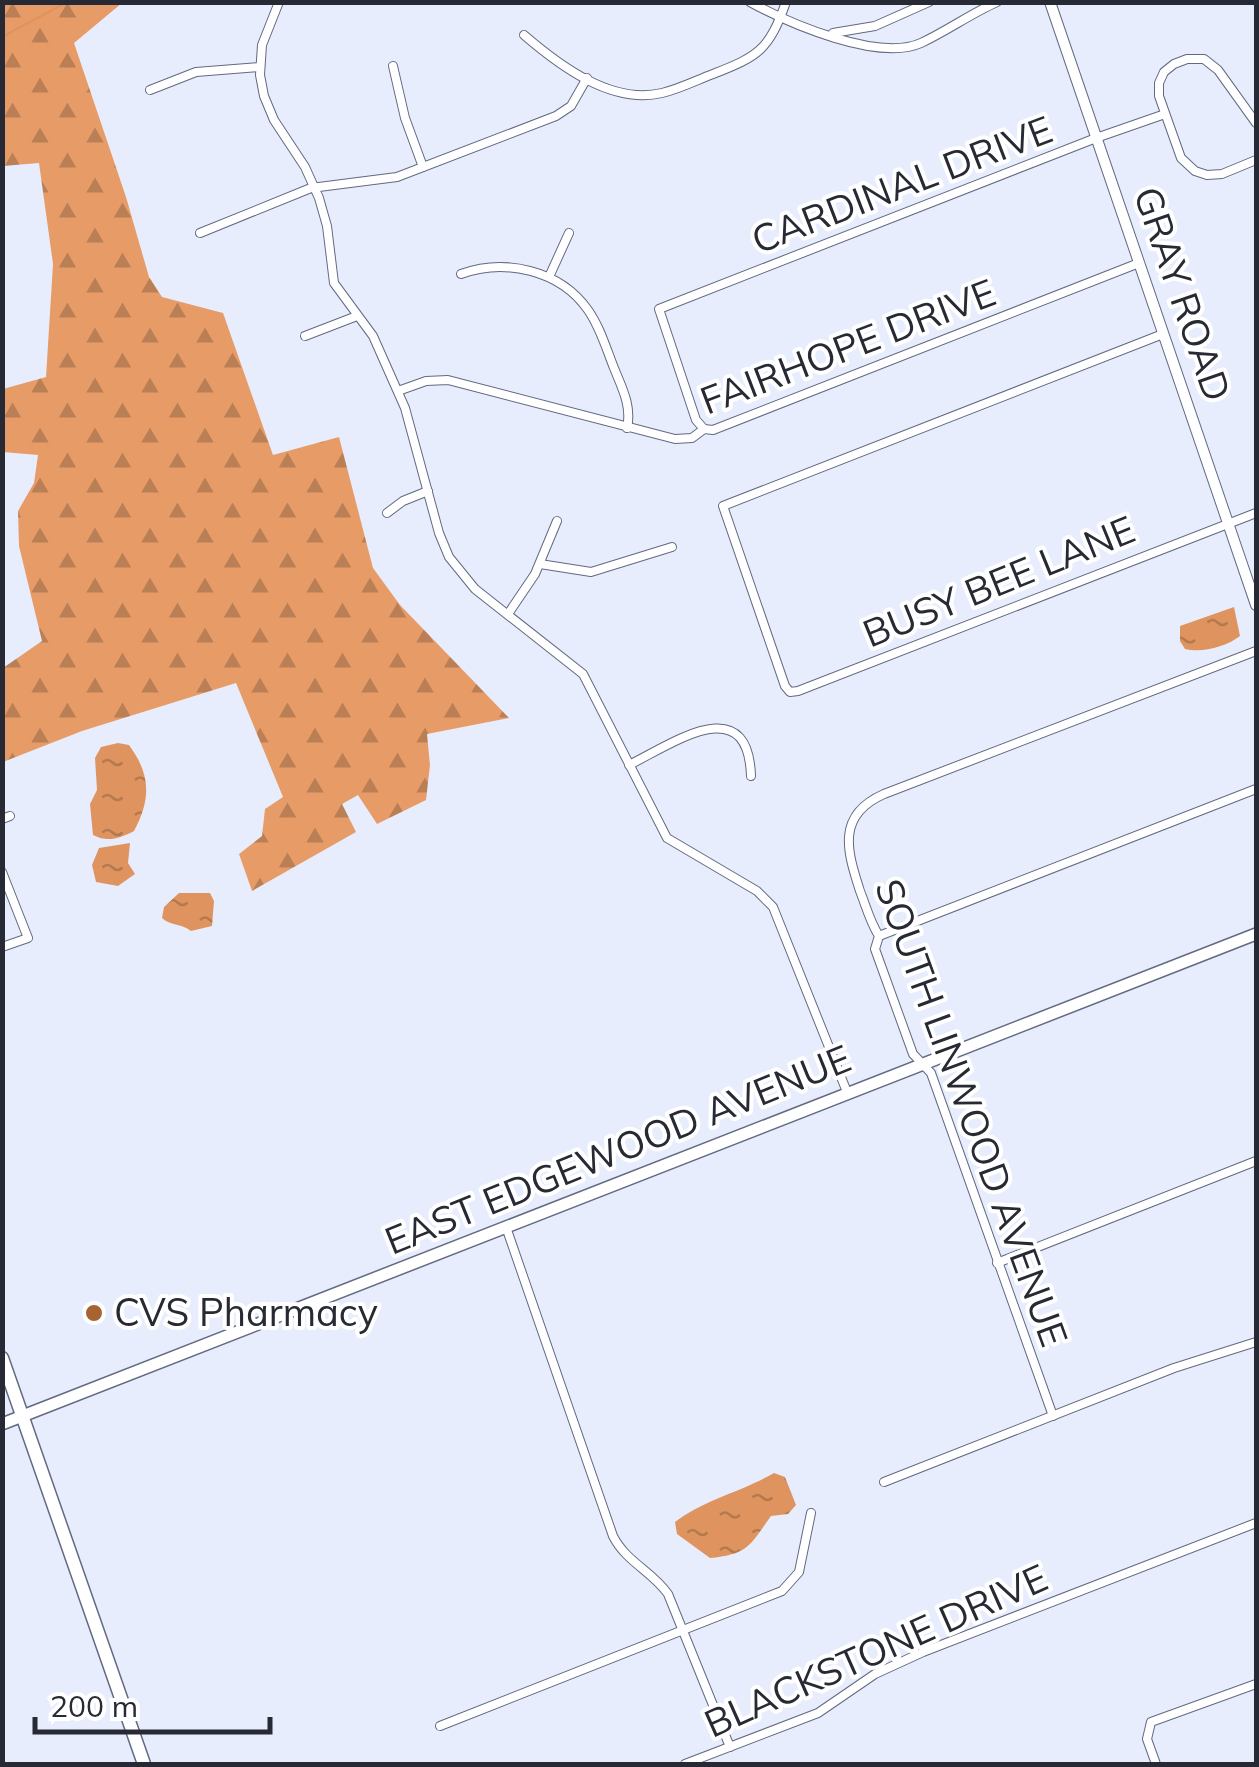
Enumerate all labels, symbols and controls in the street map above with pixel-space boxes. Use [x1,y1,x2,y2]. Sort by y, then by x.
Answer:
street label: CARDINAL DRIVE [745,105,1059,263]
street label: GRAY ROAD [1124,180,1242,407]
street label: FAIRHOPE DRIVE [693,268,1002,424]
street label: BUSY BEE LANE [856,505,1141,657]
street label: SOUTH LINWOOD AVENUE [865,873,1079,1353]
street label: EAST EDGEWOOD AVENUE [378,1034,857,1265]
place label: CVS Pharmacy [114,1288,378,1336]
marker: CVS Pharmacy [83,1302,105,1324]
street label: BLACKSTONE DRIVE [697,1553,1054,1747]
scale bar [35,1672,270,1734]
text: 200 m [50,1687,138,1725]

